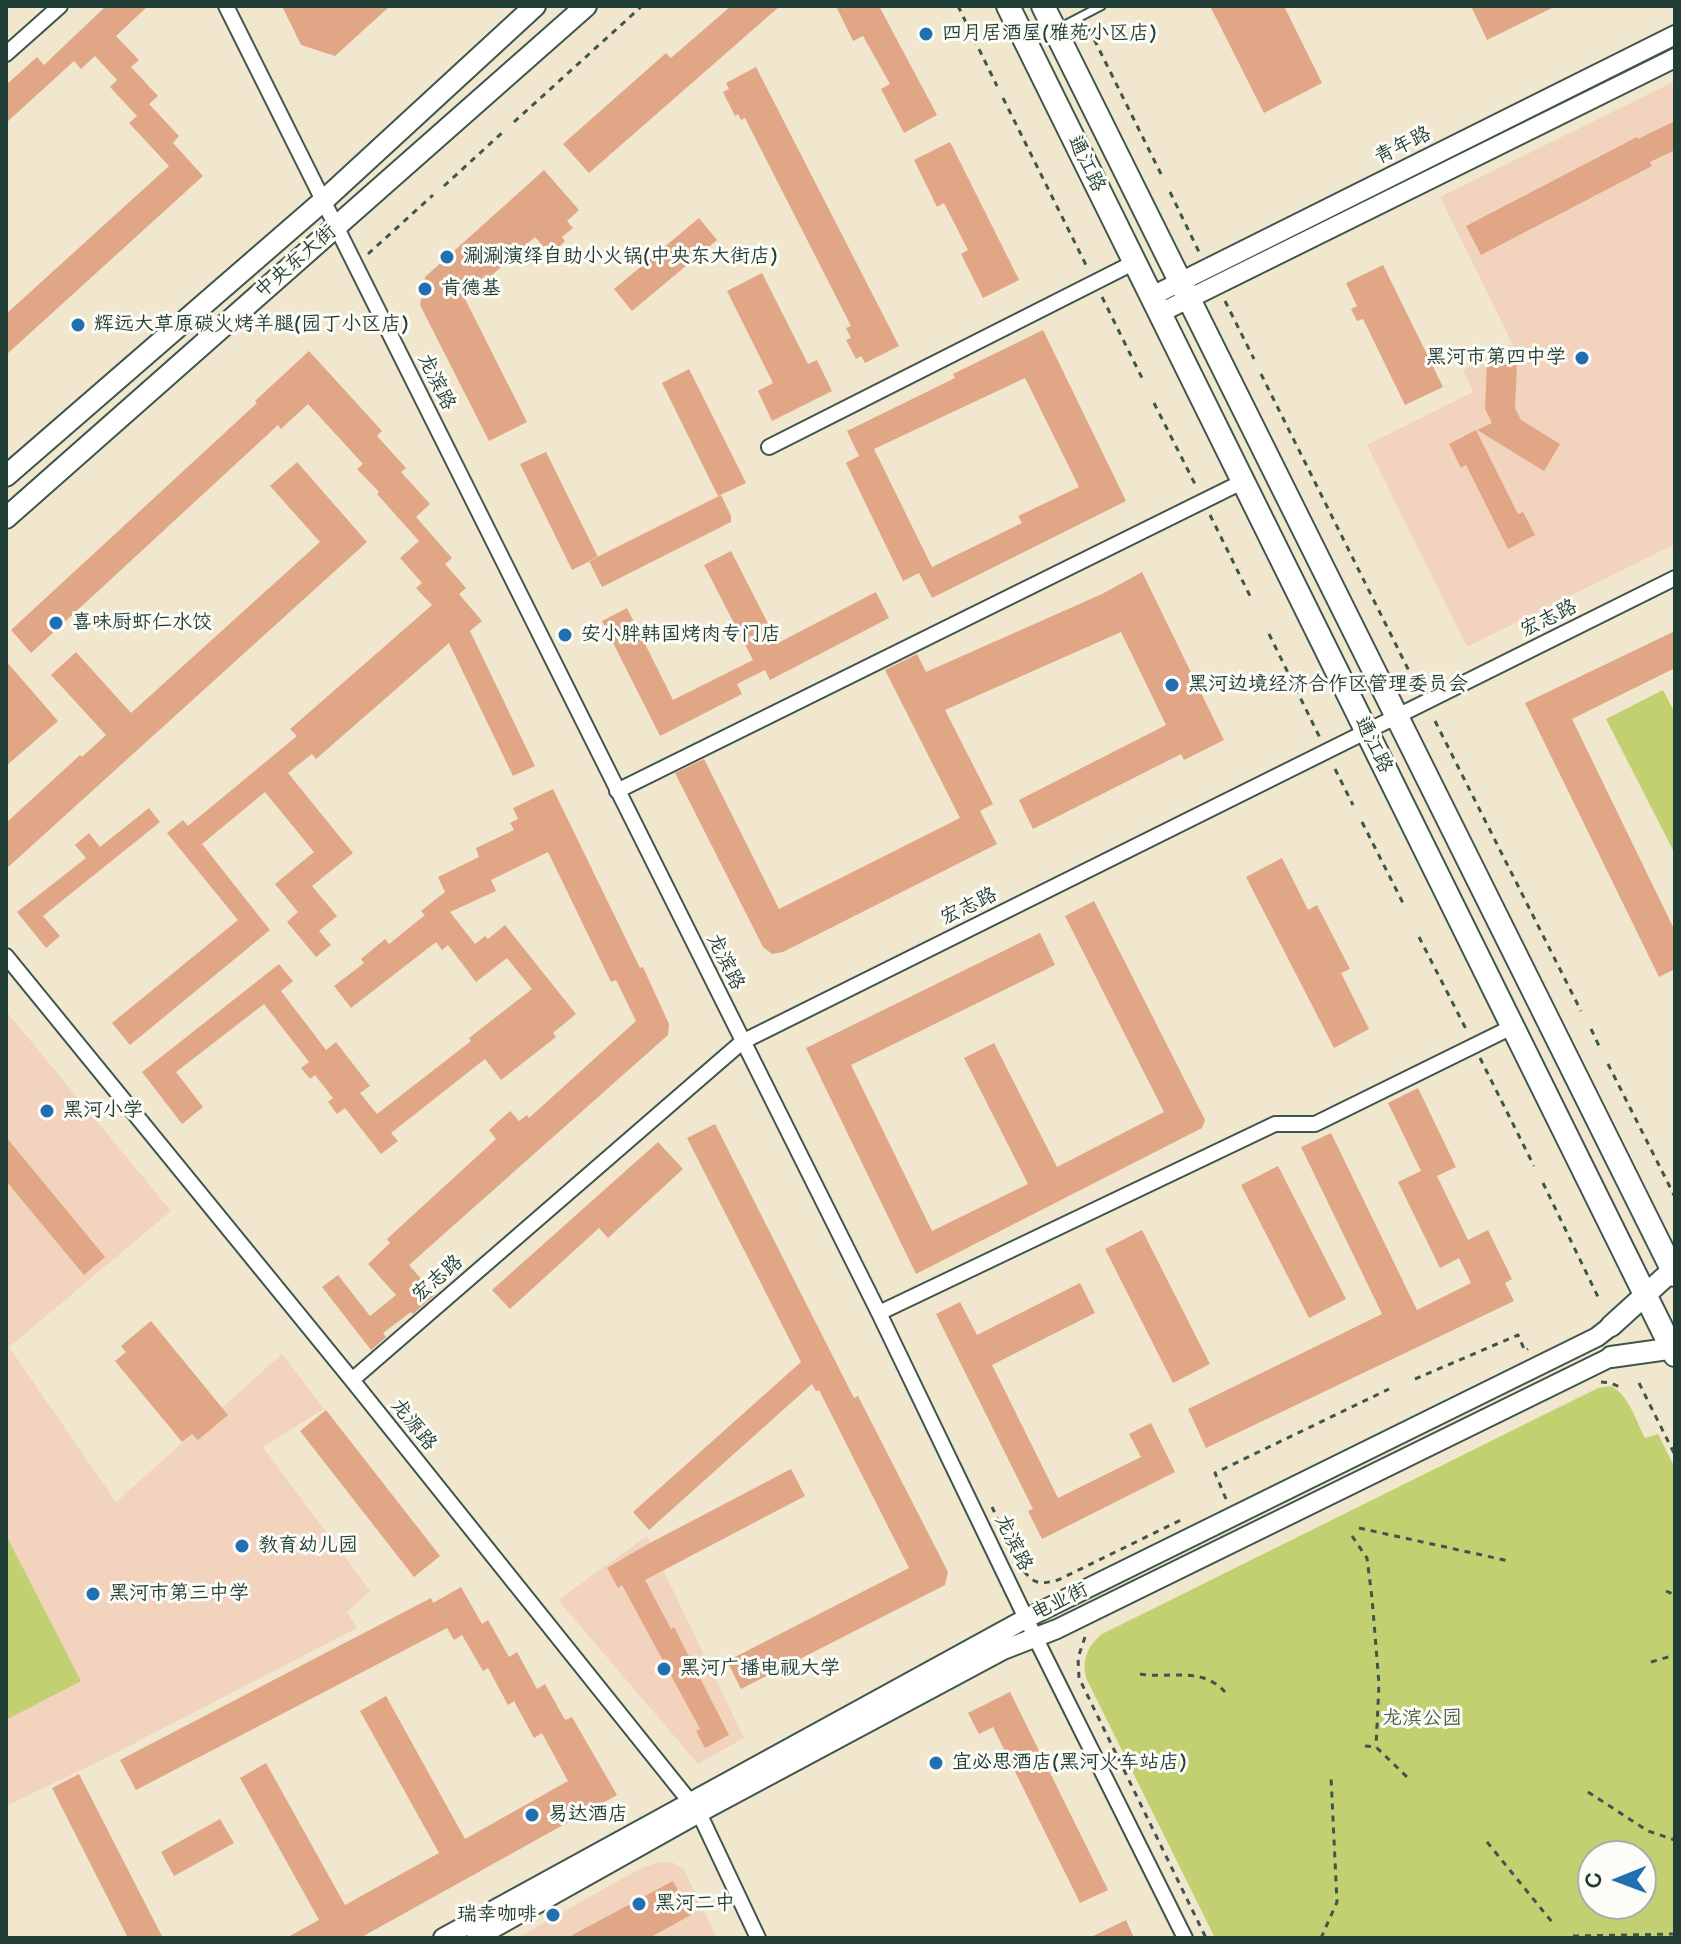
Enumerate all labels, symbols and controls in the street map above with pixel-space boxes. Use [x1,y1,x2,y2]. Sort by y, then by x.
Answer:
place label: 四月居酒屋(雅苑小区店) [942,22,1157,46]
marker: 四月居酒屋(雅苑小区店) [917,25,935,43]
street label: 青年路 [1371,122,1435,170]
street label: 通江路 [1062,132,1110,196]
street label: 中央东大街 [250,220,342,304]
place label: 涮涮演绎自助小火锅(中央东大街店) [463,245,778,269]
marker: 涮涮演绎自助小火锅(中央东大街店) [438,248,456,266]
place label: 肯德基 [441,277,501,301]
marker: 肯德基 [416,280,434,298]
place label: 辉远大草原碳火烤羊腿(园丁小区店) [94,313,409,337]
marker: 辉远大草原碳火烤羊腿(园丁小区店) [69,316,87,334]
place label: 黑河市第四中学 [1426,346,1566,370]
marker: 黑河市第四中学 [1573,349,1591,367]
street label: 龙滨路 [412,350,460,414]
street label: 宏志路 [1517,595,1581,643]
place label: 喜味厨虾仁水饺 [72,611,212,635]
marker: 喜味厨虾仁水饺 [47,614,65,632]
place label: 安小胖韩国烤肉专门店 [581,623,781,647]
marker: 安小胖韩国烤肉专门店 [556,626,574,644]
place label: 黑河边境经济合作区管理委员会 [1188,673,1468,697]
marker: 黑河边境经济合作区管理委员会 [1163,676,1181,694]
street label: 通江路 [1349,713,1397,777]
street label: 宏志路 [937,883,1001,931]
street label: 龙滨路 [701,930,749,994]
place label: 黑河小学 [63,1099,143,1123]
marker: 黑河小学 [38,1102,56,1120]
street label: 宏志路 [407,1250,469,1308]
street label: 龙源路 [385,1394,441,1456]
street label: 龙滨路 [989,1511,1037,1575]
place label: 教育幼儿园 [258,1534,358,1558]
marker: 教育幼儿园 [233,1537,251,1555]
street label: 电业街 [1028,1578,1092,1626]
place label: 黑河市第三中学 [109,1582,249,1606]
marker: 黑河市第三中学 [84,1585,102,1603]
place label: 黑河广播电视大学 [680,1657,840,1681]
marker: 黑河广播电视大学 [655,1660,673,1678]
park label: 龙滨公园 [1382,1707,1462,1731]
place label: 宜必思酒店(黑河火车站店) [952,1751,1187,1775]
marker: 宜必思酒店(黑河火车站店) [927,1754,945,1772]
place label: 易达酒店 [548,1803,628,1827]
marker: 易达酒店 [523,1806,541,1824]
north arrow [1577,1840,1657,1920]
text: С [1581,1873,1608,1888]
place label: 黑河二中 [655,1892,735,1916]
marker: 黑河二中 [630,1895,648,1913]
place label: 瑞幸咖啡 [457,1903,537,1927]
marker: 瑞幸咖啡 [544,1906,562,1924]

